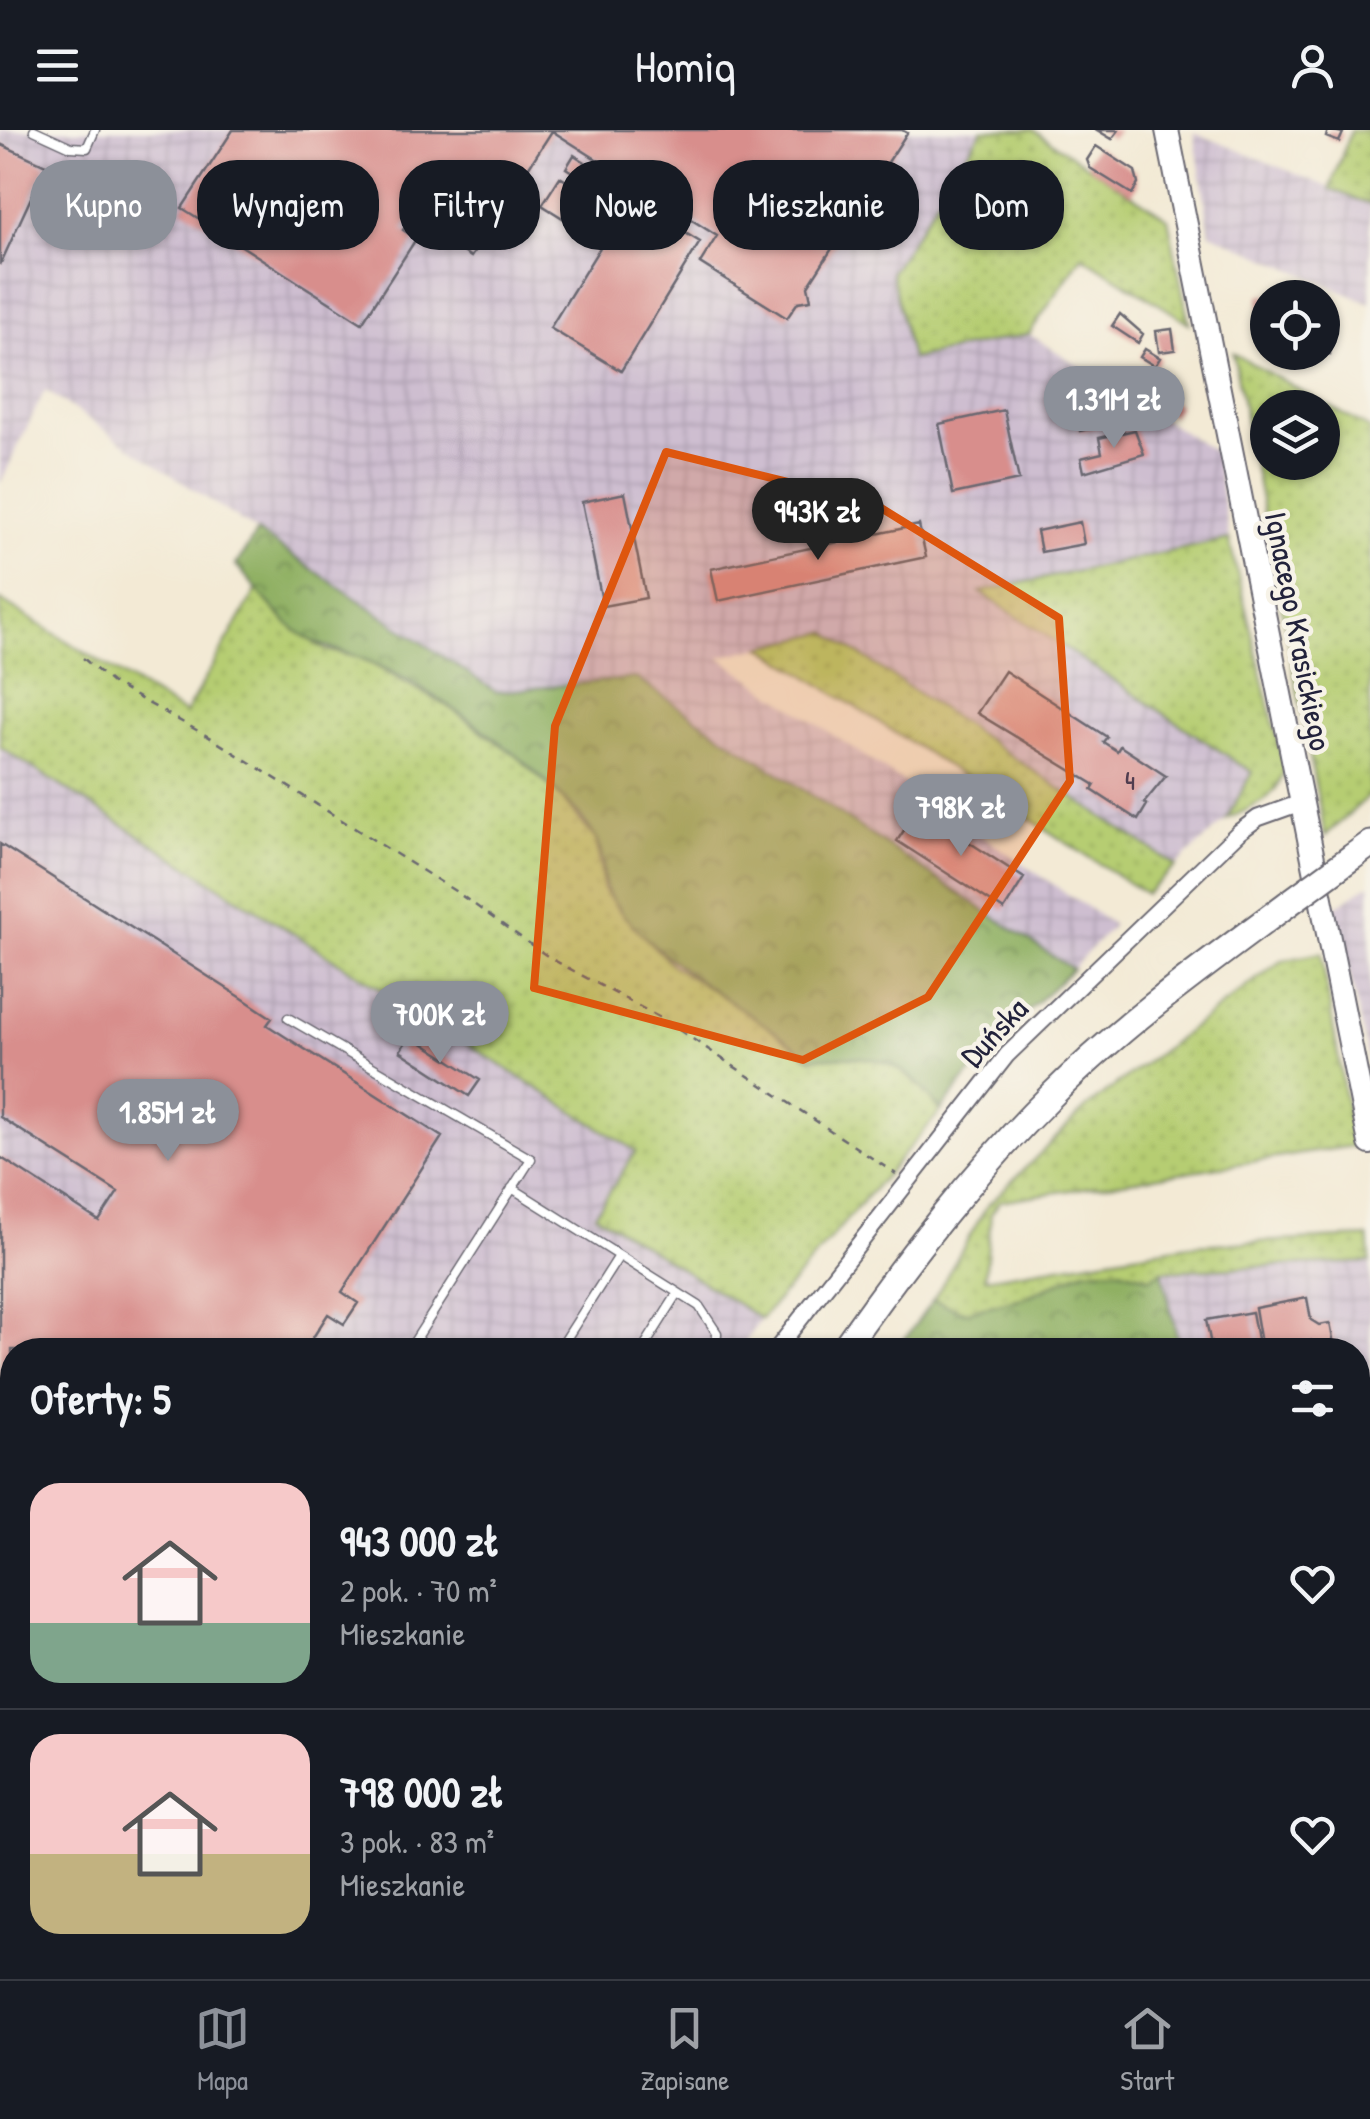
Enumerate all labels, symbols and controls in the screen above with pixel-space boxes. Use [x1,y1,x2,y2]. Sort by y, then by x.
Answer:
text: Homiq [635,35,735,96]
icon: menu [30,38,85,93]
icon: person [1285,38,1340,93]
chip: Kupno [30,160,177,250]
chip: Wynajem [197,160,379,250]
chip: Filtry [399,160,540,250]
chip: Nowe [560,160,693,250]
chip: Mieszkanie [713,160,919,250]
chip: Dom [939,160,1064,250]
map controls [1250,280,1340,480]
button: locate [1250,280,1340,370]
pin: 1.31M zł [1011,366,1217,451]
text: 1.31M zł [1066,377,1162,420]
button: layers [1250,390,1340,480]
pin: 943K zł [726,478,910,563]
text: 943K zł [774,489,862,532]
street label: Ignacego Krasickiego [1255,508,1343,754]
house number: 4 [1125,761,1135,799]
pin: 798K zł [869,774,1053,859]
text: 798K zł [915,785,1007,828]
pin: 700K zł [348,981,532,1066]
street label: Duńska [951,988,1037,1076]
text: 700K zł [393,992,487,1035]
pin: 1.85M zł [65,1079,271,1164]
text: 1.85M zł [119,1090,217,1133]
text: Oferty: 5 [30,1370,171,1427]
icon: filters [1285,1371,1340,1426]
text: 943 000 zł [340,1512,500,1569]
icon: home [110,1523,230,1643]
icon: heart [1285,1556,1340,1611]
text: 2 pok. · 70 m² [340,1569,497,1612]
text: Mieszkanie [340,1612,465,1655]
text: 798 000 zł [340,1763,504,1820]
icon: home [110,1774,230,1894]
icon: heart [1285,1807,1340,1862]
text: 3 pok. · 83 m² [340,1820,494,1863]
text: Mieszkanie [340,1863,465,1906]
tab: Mapa [195,2001,250,2099]
tab: Zapisane [640,2001,729,2099]
tab: Start [1120,2001,1175,2099]

